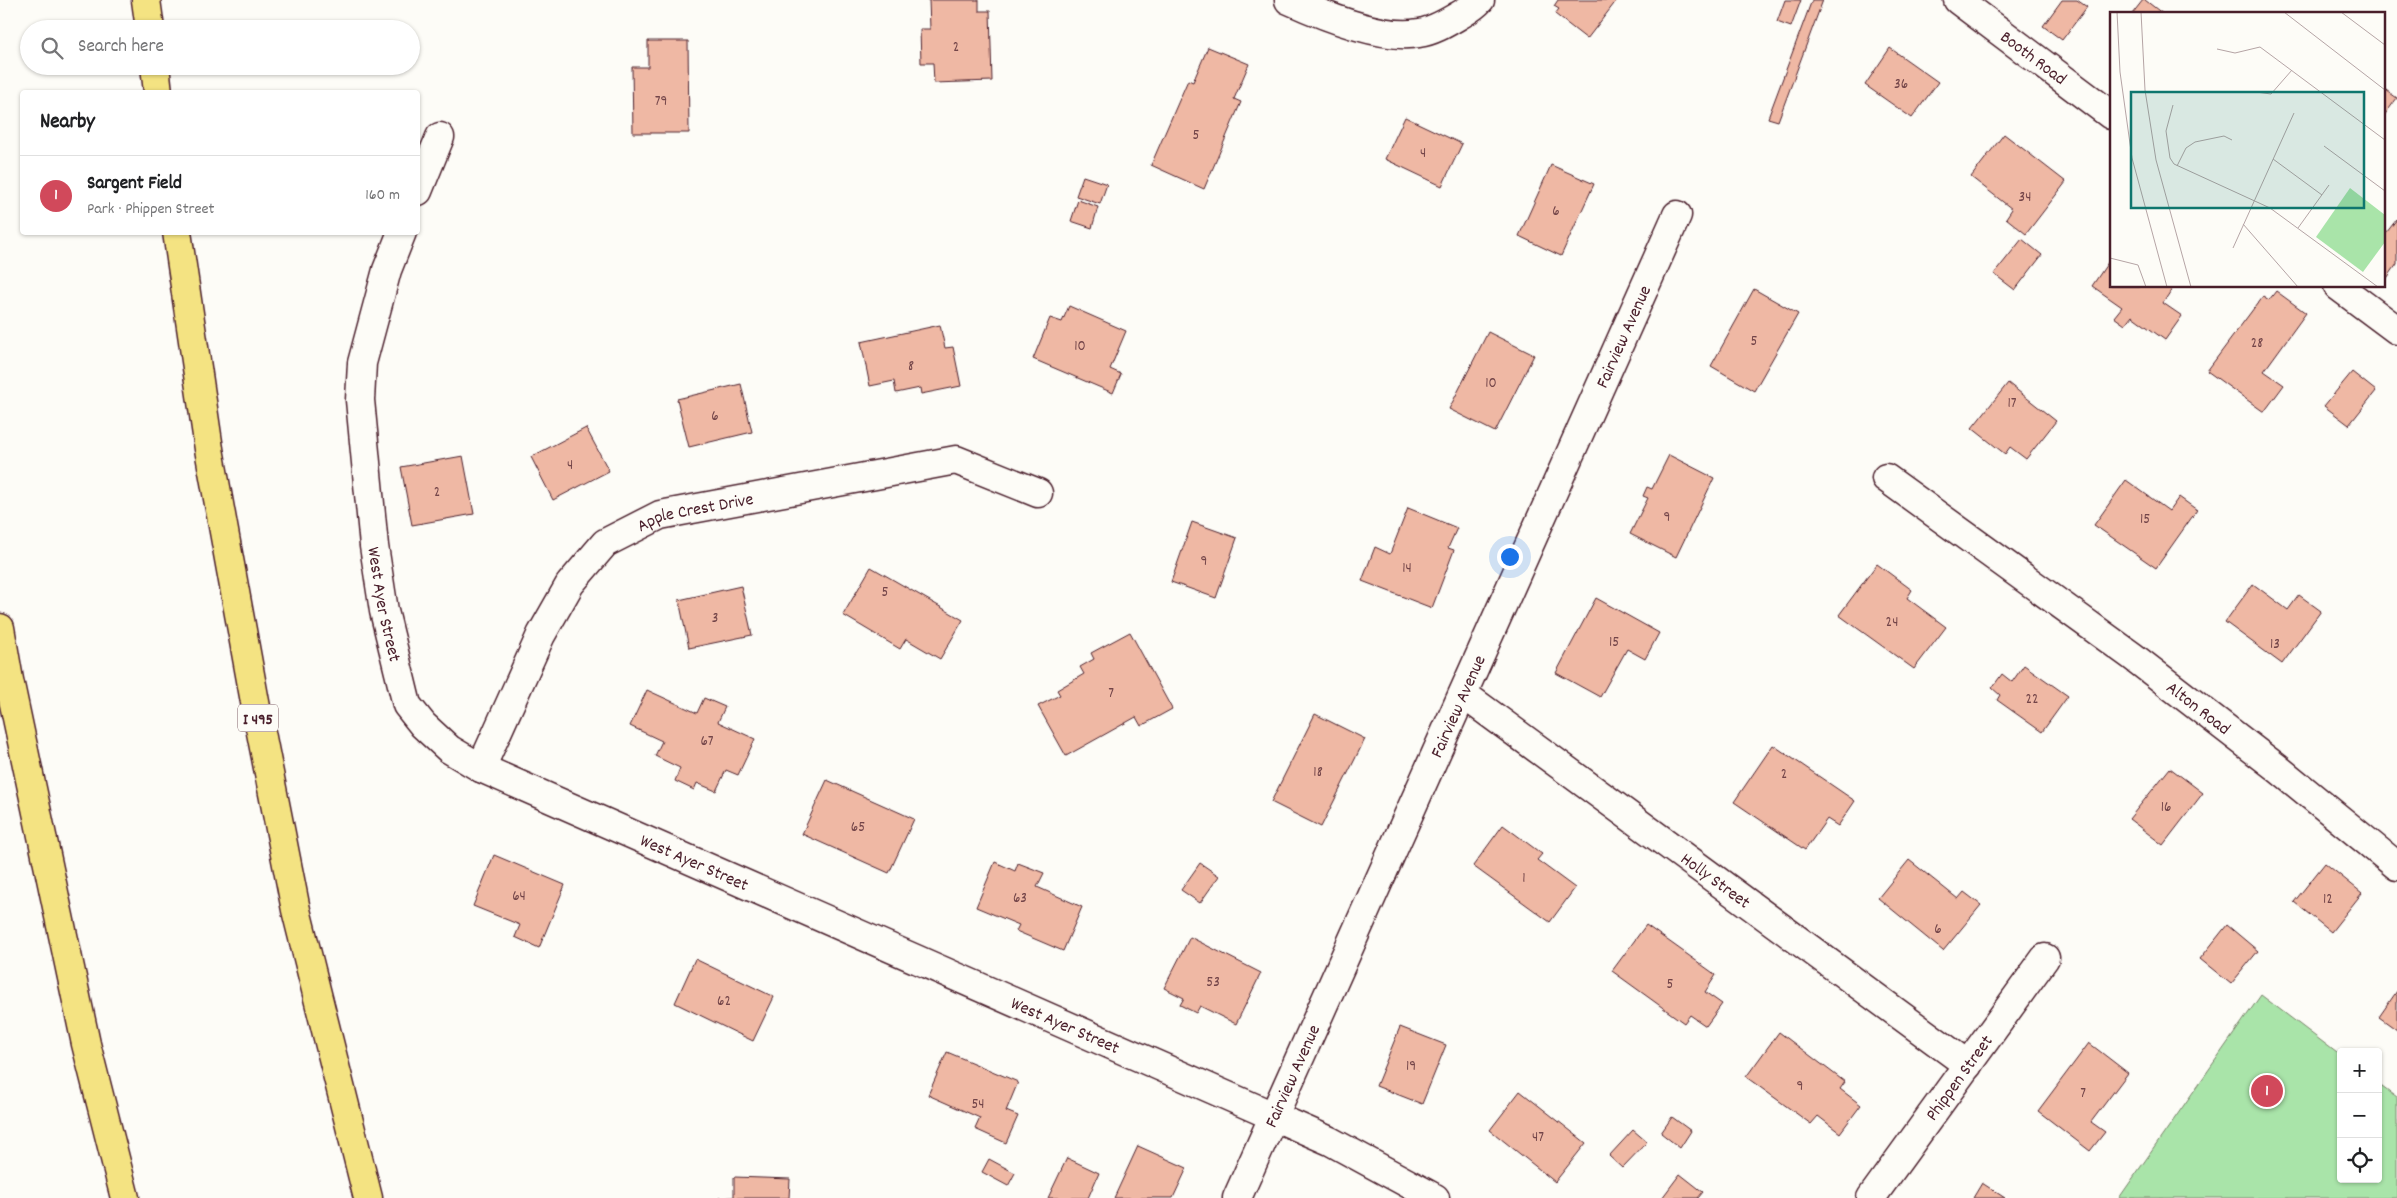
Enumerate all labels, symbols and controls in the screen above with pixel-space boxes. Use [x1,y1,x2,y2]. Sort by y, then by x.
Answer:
inset map [2110,12,2384,288]
search box [20,20,420,75]
street label: Booth Road [1994,26,2071,92]
icon: search [38,34,66,62]
text: Search here [78,34,164,61]
house number: 2 [953,37,959,59]
house number: 36 [1894,74,1908,96]
house number: 79 [655,91,667,113]
text: Nearby [40,108,95,138]
house number: 5 [1193,125,1200,147]
house number: 4 [1420,143,1426,165]
text: Sargent Field [87,171,182,198]
text: 1 [54,184,58,207]
text: 160 m [365,184,400,207]
house number: 34 [2019,187,2031,209]
text: Park · Phippen Street [87,198,215,221]
house number: 6 [1552,201,1560,223]
street label: Fairview Avenue [1591,282,1659,393]
house number: 5 [1751,331,1758,353]
house number: 28 [2251,333,2263,355]
house number: 10 [1074,336,1086,358]
house number: 8 [908,356,914,378]
house number: 10 [1485,373,1497,395]
house number: 17 [2007,393,2017,415]
house number: 6 [711,406,719,428]
house number: 4 [567,455,573,477]
house number: 2 [434,482,440,504]
street label: Apple Crest Drive [633,488,756,540]
house number: 9 [1664,507,1670,529]
house number: 15 [2140,509,2150,531]
your location [1497,544,1523,570]
street label: West Ayer Street [359,545,406,665]
house number: 9 [1201,551,1207,573]
house number: 14 [1402,558,1412,580]
house number: 5 [882,582,889,604]
house number: 3 [712,608,718,630]
house number: 24 [1886,612,1898,634]
house number: 15 [1609,632,1619,654]
house number: 13 [2270,634,2280,656]
street label: Fairview Avenue [1426,652,1493,762]
street label: Alton Road [2160,677,2235,742]
house number: 7 [1108,683,1114,705]
house number: 22 [2025,689,2039,711]
road number: I 495 [238,704,278,731]
house number: 67 [700,731,714,753]
house number: 18 [1313,762,1323,784]
house number: 2 [1781,764,1787,786]
house number: 16 [2161,797,2171,819]
house number: 65 [851,817,865,839]
street label: West Ayer Street [635,829,752,899]
street label: Holly Street [1675,848,1755,916]
house number: 1 [1522,868,1526,890]
house number: 64 [512,886,526,908]
house number: 63 [1013,888,1027,910]
house number: 12 [2323,889,2333,911]
house number: 6 [1934,919,1942,941]
house number: 53 [1206,972,1220,994]
house number: 5 [1667,974,1674,996]
house number: 62 [717,991,731,1013]
street label: West Ayer Street [1006,992,1123,1062]
street label: Fairview Avenue [1260,1021,1328,1132]
street label: Phippen Street [1921,1031,2000,1127]
map controls [2337,1048,2382,1183]
button: + [2337,1048,2382,1093]
house number: 19 [1406,1056,1416,1078]
pin: 1 [2251,1072,2283,1110]
house number: 9 [1797,1076,1803,1098]
house number: 7 [2080,1083,2086,1105]
button: − [2337,1093,2382,1138]
house number: 54 [971,1094,985,1116]
house number: 47 [1532,1127,1544,1149]
button: locate [2337,1138,2382,1183]

